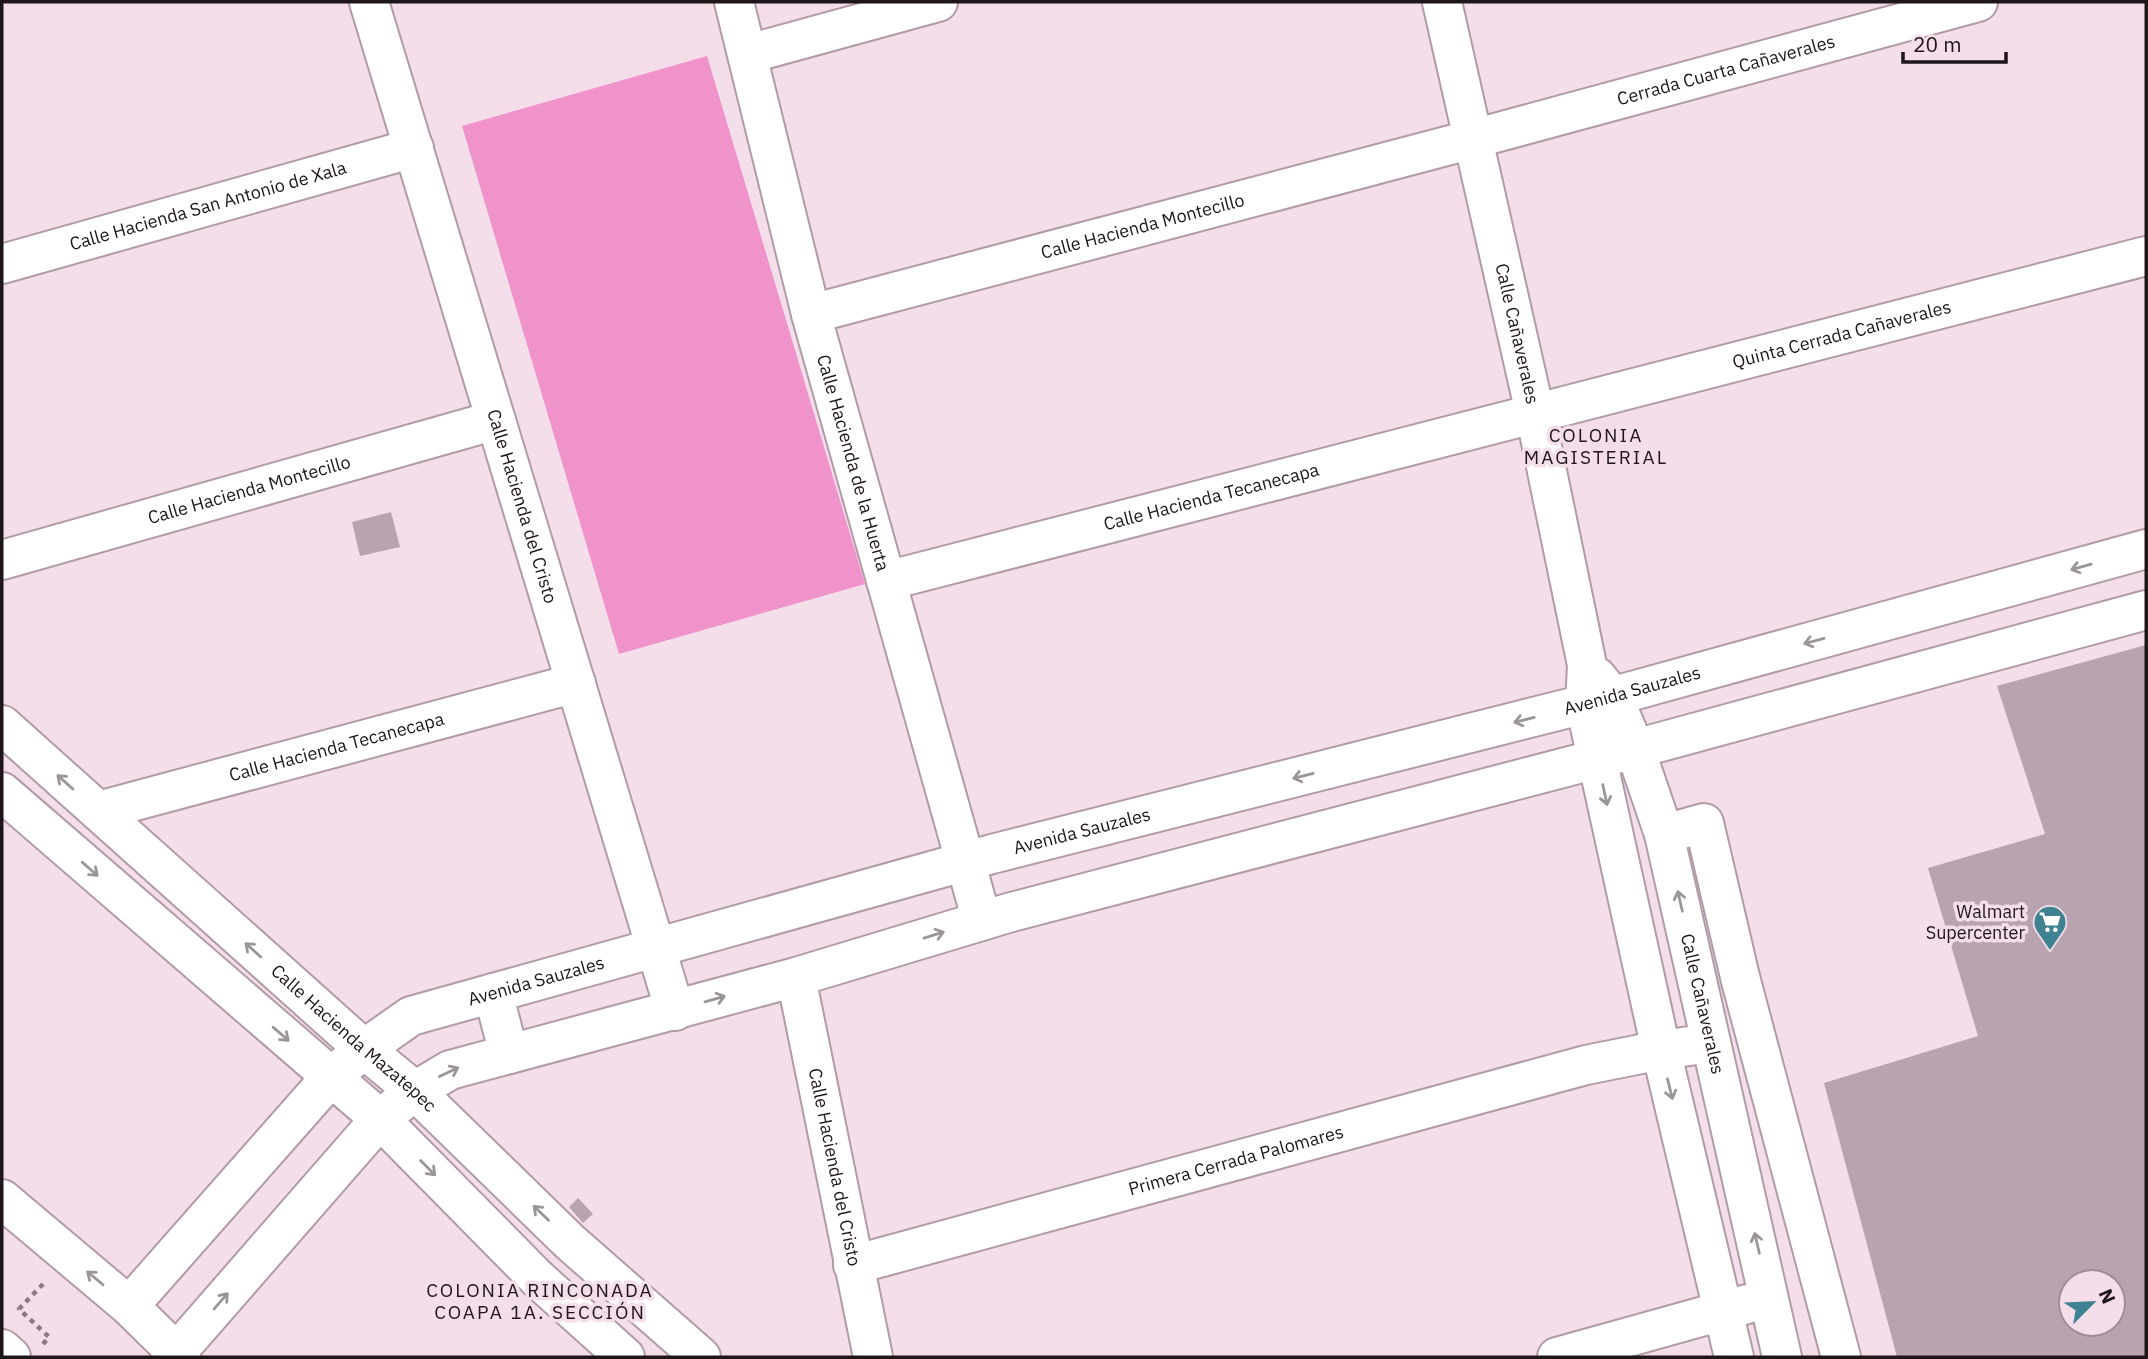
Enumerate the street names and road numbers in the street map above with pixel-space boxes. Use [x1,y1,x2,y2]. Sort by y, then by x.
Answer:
street label: Cerrada Cuarta Cañaverales [1614,29,1838,110]
street label: Calle Hacienda San Antonio de Xala [67,156,349,255]
street label: Calle Hacienda Montecillo [1038,188,1247,264]
street label: Calle Cañaverales [1490,261,1545,406]
street label: Quinta Cerrada Cañaverales [1730,295,1953,373]
street label: Calle Hacienda de la Huerta [812,352,895,574]
street label: Calle Hacienda del Cristo [482,406,563,606]
street label: Calle Hacienda Montecillo [145,450,353,529]
street label: Calle Hacienda Tecanecapa [1101,458,1322,535]
street label: Avenida Sauzales [1561,661,1703,720]
street label: Calle Hacienda Tecanecapa [226,707,447,786]
street label: Avenida Sauzales [1011,802,1153,859]
street label: Calle Cañaverales [1676,931,1730,1076]
street label: Avenida Sauzales [465,951,607,1011]
street label: Calle Hacienda Mazatepec [266,959,442,1117]
street label: Calle Hacienda del Cristo [804,1066,866,1268]
street label: Primera Cerrada Palomares [1126,1120,1346,1200]

